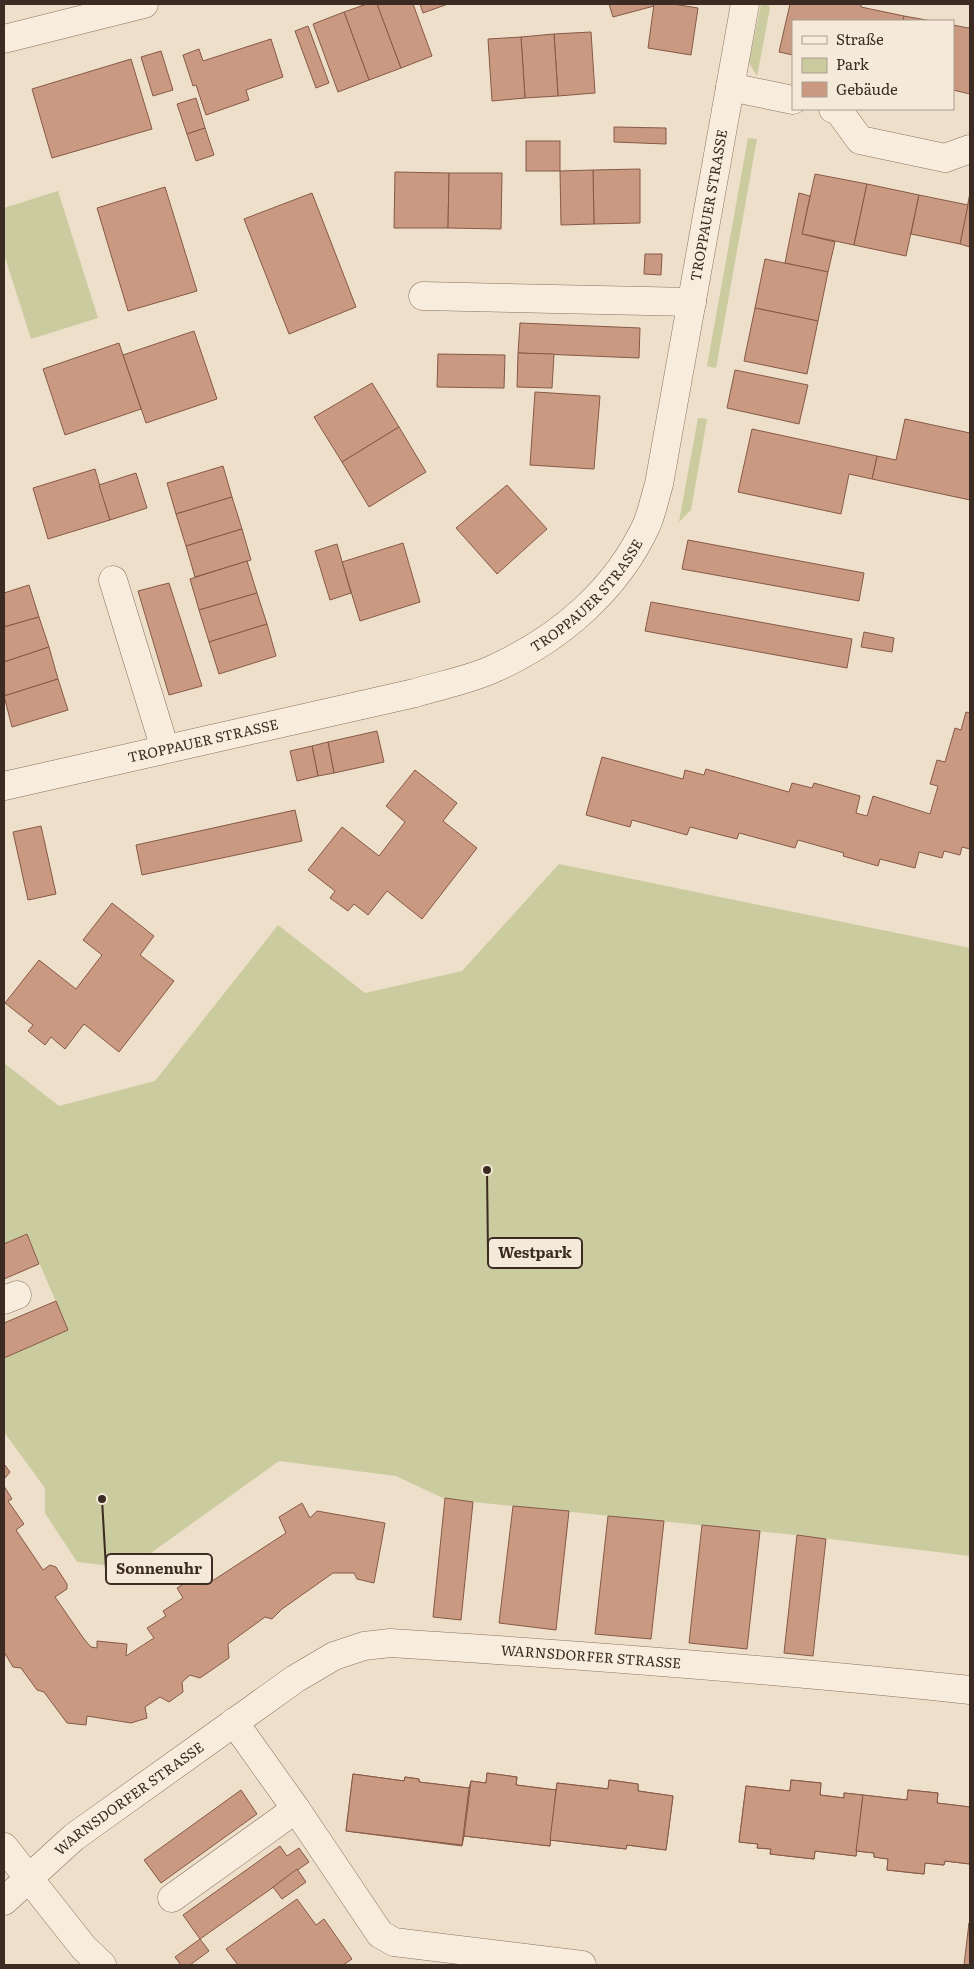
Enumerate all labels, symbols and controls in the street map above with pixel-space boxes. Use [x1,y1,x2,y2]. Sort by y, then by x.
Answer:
legend [792,20,954,110]
text: Straße [836,27,884,50]
text: Park [836,52,870,75]
text: Gebäude [836,77,898,100]
street label: TROPPAUER STRASSE [685,128,731,283]
street label: TROPPAUER STRASSE [526,535,647,656]
street label: TROPPAUER STRASSE [126,713,280,767]
callout: Westpark [488,1238,582,1268]
text: Westpark [498,1240,573,1263]
callout: Sonnenuhr [106,1554,212,1584]
text: Sonnenuhr [116,1556,202,1579]
street label: WARNSDORFER STRASSE [500,1639,682,1673]
street label: WARNSDORFER STRASSE [49,1736,207,1859]

